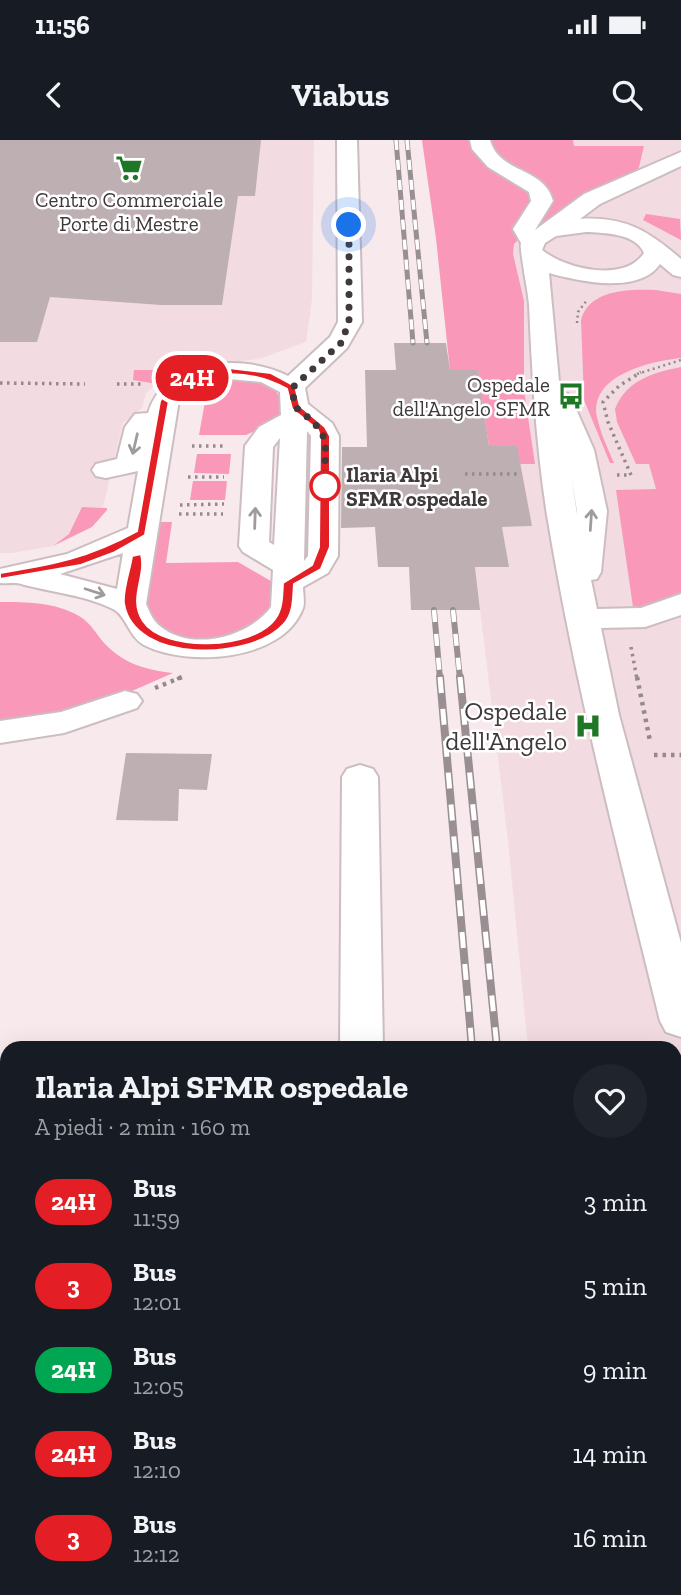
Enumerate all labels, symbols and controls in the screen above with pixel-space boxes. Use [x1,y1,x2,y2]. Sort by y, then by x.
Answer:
text: 11:56 [35,9,90,41]
icon: back [35,76,73,114]
text: Viabus [292,76,389,114]
icon: search [608,76,646,114]
supermarket icon: Centro Commerciale Porte di Mestre [114,153,144,183]
place label: Centro Commerciale Porte di Mestre [35,187,223,236]
your location [331,207,366,242]
line badge: 24H [152,355,232,401]
text: 24H [170,363,214,392]
place label: Ospedale dell'Angelo SFMR [392,372,550,421]
bus stop icon: Ospedale dell'Angelo SFMR [556,381,586,411]
one-way arrow [128,432,141,455]
place label: Ilaria Alpi SFMR ospedale [346,462,487,511]
marker: Ilaria Alpi SFMR ospedale [310,471,340,501]
one-way arrow [249,507,262,530]
one-way arrow [584,509,597,532]
one-way arrow [84,586,106,599]
place label: Ospedale dell'Angelo [445,695,567,757]
hospital icon: Ospedale dell'Angelo [573,711,603,741]
button: heart [573,1064,647,1138]
text: Ilaria Alpi SFMR ospedale [35,1067,408,1106]
text: A piedi · 2 min · 160 m [35,1113,250,1141]
text: Bus [133,1172,176,1204]
text: 3 min [584,1186,647,1218]
text: 24H [51,1187,96,1216]
text: 11:59 [133,1204,180,1232]
text: Bus [133,1256,176,1288]
text: 5 min [583,1270,647,1302]
text: 3 [67,1271,80,1300]
text: 12:01 [133,1288,181,1316]
text: Bus [133,1340,176,1372]
text: 9 min [583,1354,647,1386]
text: 24H [51,1355,96,1384]
text: 12:05 [133,1372,184,1400]
text: Bus [133,1424,176,1456]
text: 14 min [572,1438,647,1470]
text: 24H [51,1439,96,1468]
text: 12:10 [133,1456,181,1484]
text: Bus [133,1508,176,1540]
text: 16 min [573,1522,647,1554]
text: 3 [67,1523,80,1552]
text: 12:12 [133,1540,180,1568]

